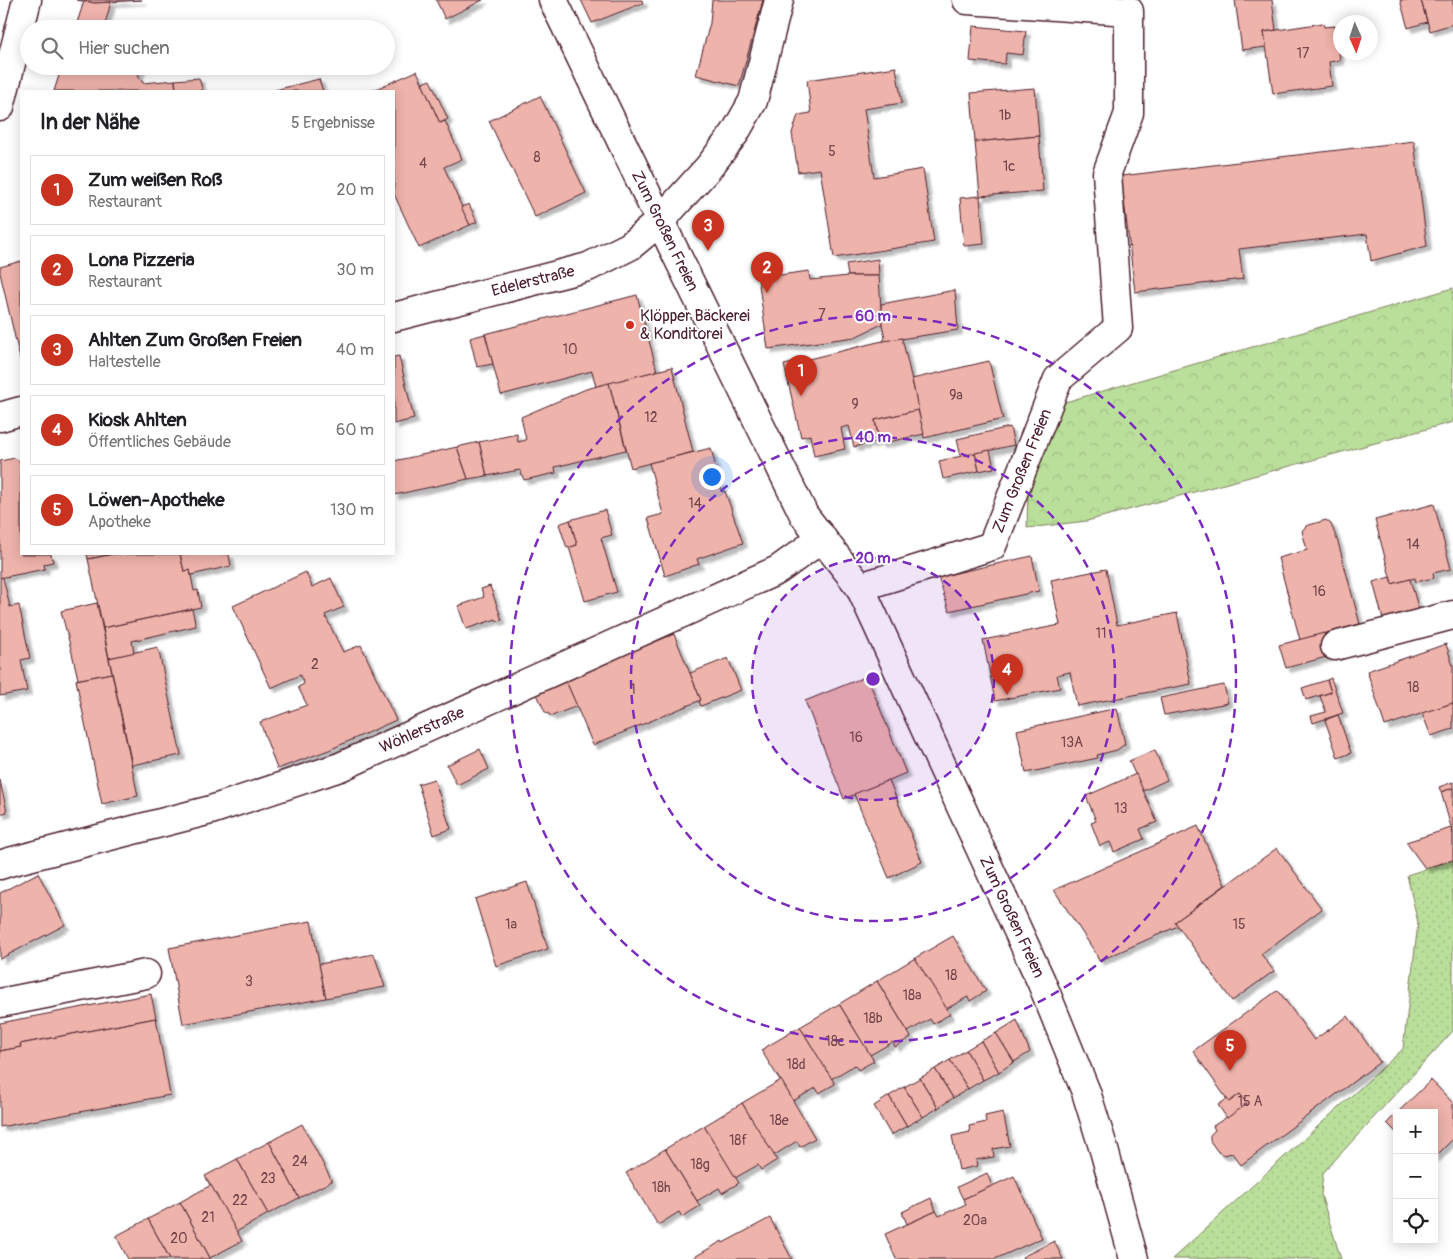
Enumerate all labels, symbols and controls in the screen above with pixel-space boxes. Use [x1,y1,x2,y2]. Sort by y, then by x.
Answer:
north arrow [1333,15,1378,60]
search box [20,20,395,75]
icon: search [38,34,66,62]
text: Hier suchen [78,36,170,60]
house number: 17 [1297,45,1310,62]
house number: 1b [999,107,1011,124]
text: In der Nähe [40,109,140,136]
text: 5 Ergebnisse [291,113,375,133]
house number: 5 [828,143,836,160]
house number: 8 [533,149,541,166]
house number: 4 [419,155,427,172]
house number: 1c [1003,158,1015,175]
street label: Zum Großen Freien [627,167,703,295]
text: Zum weißen Roß [88,168,222,192]
text: 1 [54,180,60,200]
text: 20 m [336,180,374,200]
text: Restaurant [88,192,162,212]
pin: 3 [692,210,724,251]
text: Lona Pizzeria [88,248,194,272]
pin: 2 [751,252,783,293]
text: 2 [53,260,61,280]
text: 30 m [336,260,374,280]
street label: Edelerstraße [489,261,577,301]
text: Restaurant [88,272,162,292]
place label: Klöpper Bäckerei & Konditorei [640,306,750,344]
house number: 7 [818,306,826,323]
text: 60 m [855,307,891,326]
marker: Klöpper Bäckerei & Konditorei [624,319,636,331]
text: Ahlten Zum Großen Freien [88,328,302,352]
text: 3 [53,340,61,360]
text: 40 m [336,340,374,360]
house number: 10 [562,341,578,358]
text: Haltestelle [88,352,161,372]
pin: 1 [785,355,817,396]
house number: 9a [949,387,963,404]
house number: 9 [851,396,859,413]
street label: Zum Großen Freien [988,406,1056,536]
text: Kiosk Ahlten [88,408,187,432]
house number: 12 [644,409,658,426]
text: 4 [52,420,62,440]
text: 60 m [336,420,374,440]
text: 40 m [855,428,891,447]
text: Öffentliches Gebäude [88,432,231,452]
your location [699,464,725,490]
text: Löwen-Apotheke [88,488,225,512]
house number: 14 [688,495,702,512]
text: 5 [53,500,61,520]
text: 130 m [330,500,374,520]
text: Apotheke [88,512,151,532]
house number: 14 [1406,536,1420,553]
text: 20 m [855,549,891,568]
house number: 16 [1312,583,1326,600]
house number: 11 [1096,625,1106,642]
pin: 4 [991,654,1023,695]
house number: 2 [311,656,319,673]
centre of rings [864,670,882,688]
house number: 18 [1407,679,1419,696]
house number: 1 [630,681,636,698]
street label: Wöhlerstraße [377,702,468,758]
house number: 16 [849,729,863,746]
house number: 13A [1061,734,1083,751]
house number: 13 [1114,800,1128,817]
street label: Zum Großen Freien [975,853,1049,981]
house number: 1a [505,916,517,933]
house number: 15 [1232,916,1246,933]
house number: 18 [945,967,957,984]
house number: 3 [245,973,253,990]
house number: 18a [902,987,922,1004]
house number: 18b [863,1010,883,1027]
pin: 5 [1214,1030,1246,1071]
house number: 18c [825,1033,845,1050]
house number: 18d [786,1056,806,1073]
house number: 15 A [1237,1093,1263,1110]
map controls [1393,1109,1438,1244]
button: + [1393,1109,1438,1154]
house number: 18e [769,1112,789,1129]
house number: 18f [729,1132,747,1149]
house number: 24 [292,1153,308,1170]
button: − [1393,1154,1438,1199]
house number: 18g [690,1156,710,1173]
house number: 23 [260,1170,276,1187]
house number: 18h [651,1179,671,1196]
house number: 22 [232,1192,248,1209]
button: locate [1393,1199,1438,1244]
house number: 21 [201,1209,215,1226]
house number: 20a [963,1212,987,1229]
house number: 20 [170,1230,188,1247]

